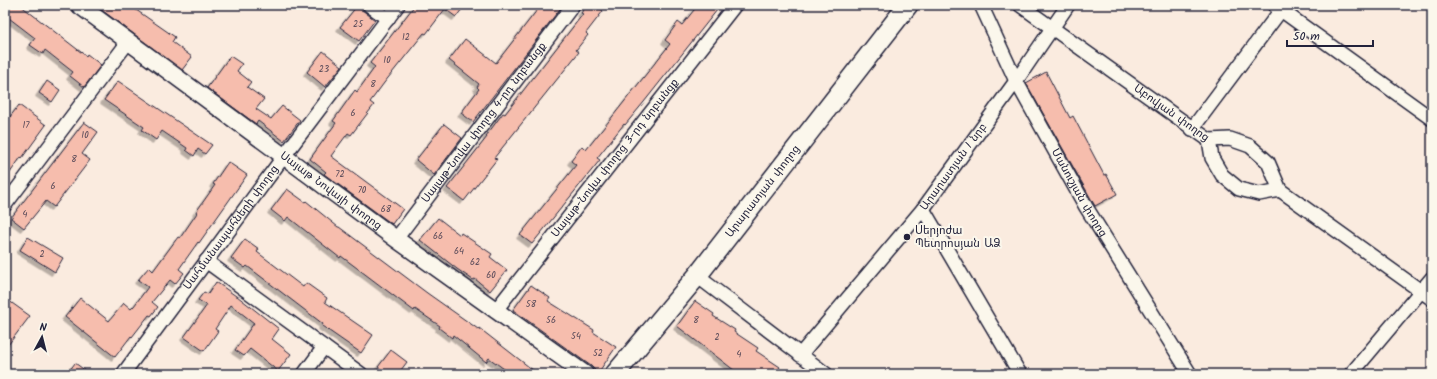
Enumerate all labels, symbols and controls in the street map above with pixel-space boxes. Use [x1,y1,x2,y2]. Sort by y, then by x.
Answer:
house number: 25 [353,17,364,32]
scale bar [1287,22,1373,48]
text: 50 m [1293,27,1320,46]
house number: 12 [402,30,410,45]
street label: Սայաթ-Նովա փողոց 4-րդ նրբանցք [417,38,551,207]
house number: 10 [383,53,391,68]
house number: 23 [319,62,329,77]
street label: Սայաթ-Նովա փողոց 3-րդ նրբանցք [547,75,683,242]
house number: 8 [370,77,376,92]
street label: Աբովյան փողոց [1130,80,1213,146]
house number: 6 [350,106,356,121]
house number: 17 [23,118,30,133]
street label: Արարատյան 1 նրբ [916,119,992,214]
house number: 10 [81,128,89,143]
street label: Արարատյան փողոց [721,141,805,242]
street label: Մանուշյան փողոց [1046,145,1112,241]
street label: Սայաթ Նովայի փողոց [276,147,386,235]
house number: 8 [71,152,77,167]
street label: Սահմանապահների փողոց [179,161,283,294]
house number: 72 [335,167,345,182]
house number: 6 [50,179,56,194]
house number: 70 [358,183,367,198]
house number: 68 [381,202,392,217]
house number: 4 [23,207,28,222]
place label: Սերյոժա Պետրոսյան ԱՁ [915,222,1001,253]
house number: 66 [433,229,443,244]
marker: Սերյոժա Պետրոսյան ԱՁ [902,232,912,242]
house number: 64 [454,244,464,259]
house number: 2 [39,247,45,262]
house number: 62 [470,255,480,270]
house number: 60 [486,268,496,283]
house number: 58 [526,297,537,312]
house number: 56 [546,313,556,328]
house number: 8 [693,313,699,328]
north arrow [22,317,62,357]
text: N [39,319,48,337]
house number: 54 [571,329,581,344]
house number: 2 [714,330,720,345]
house number: 52 [593,346,603,361]
house number: 4 [737,347,742,362]

